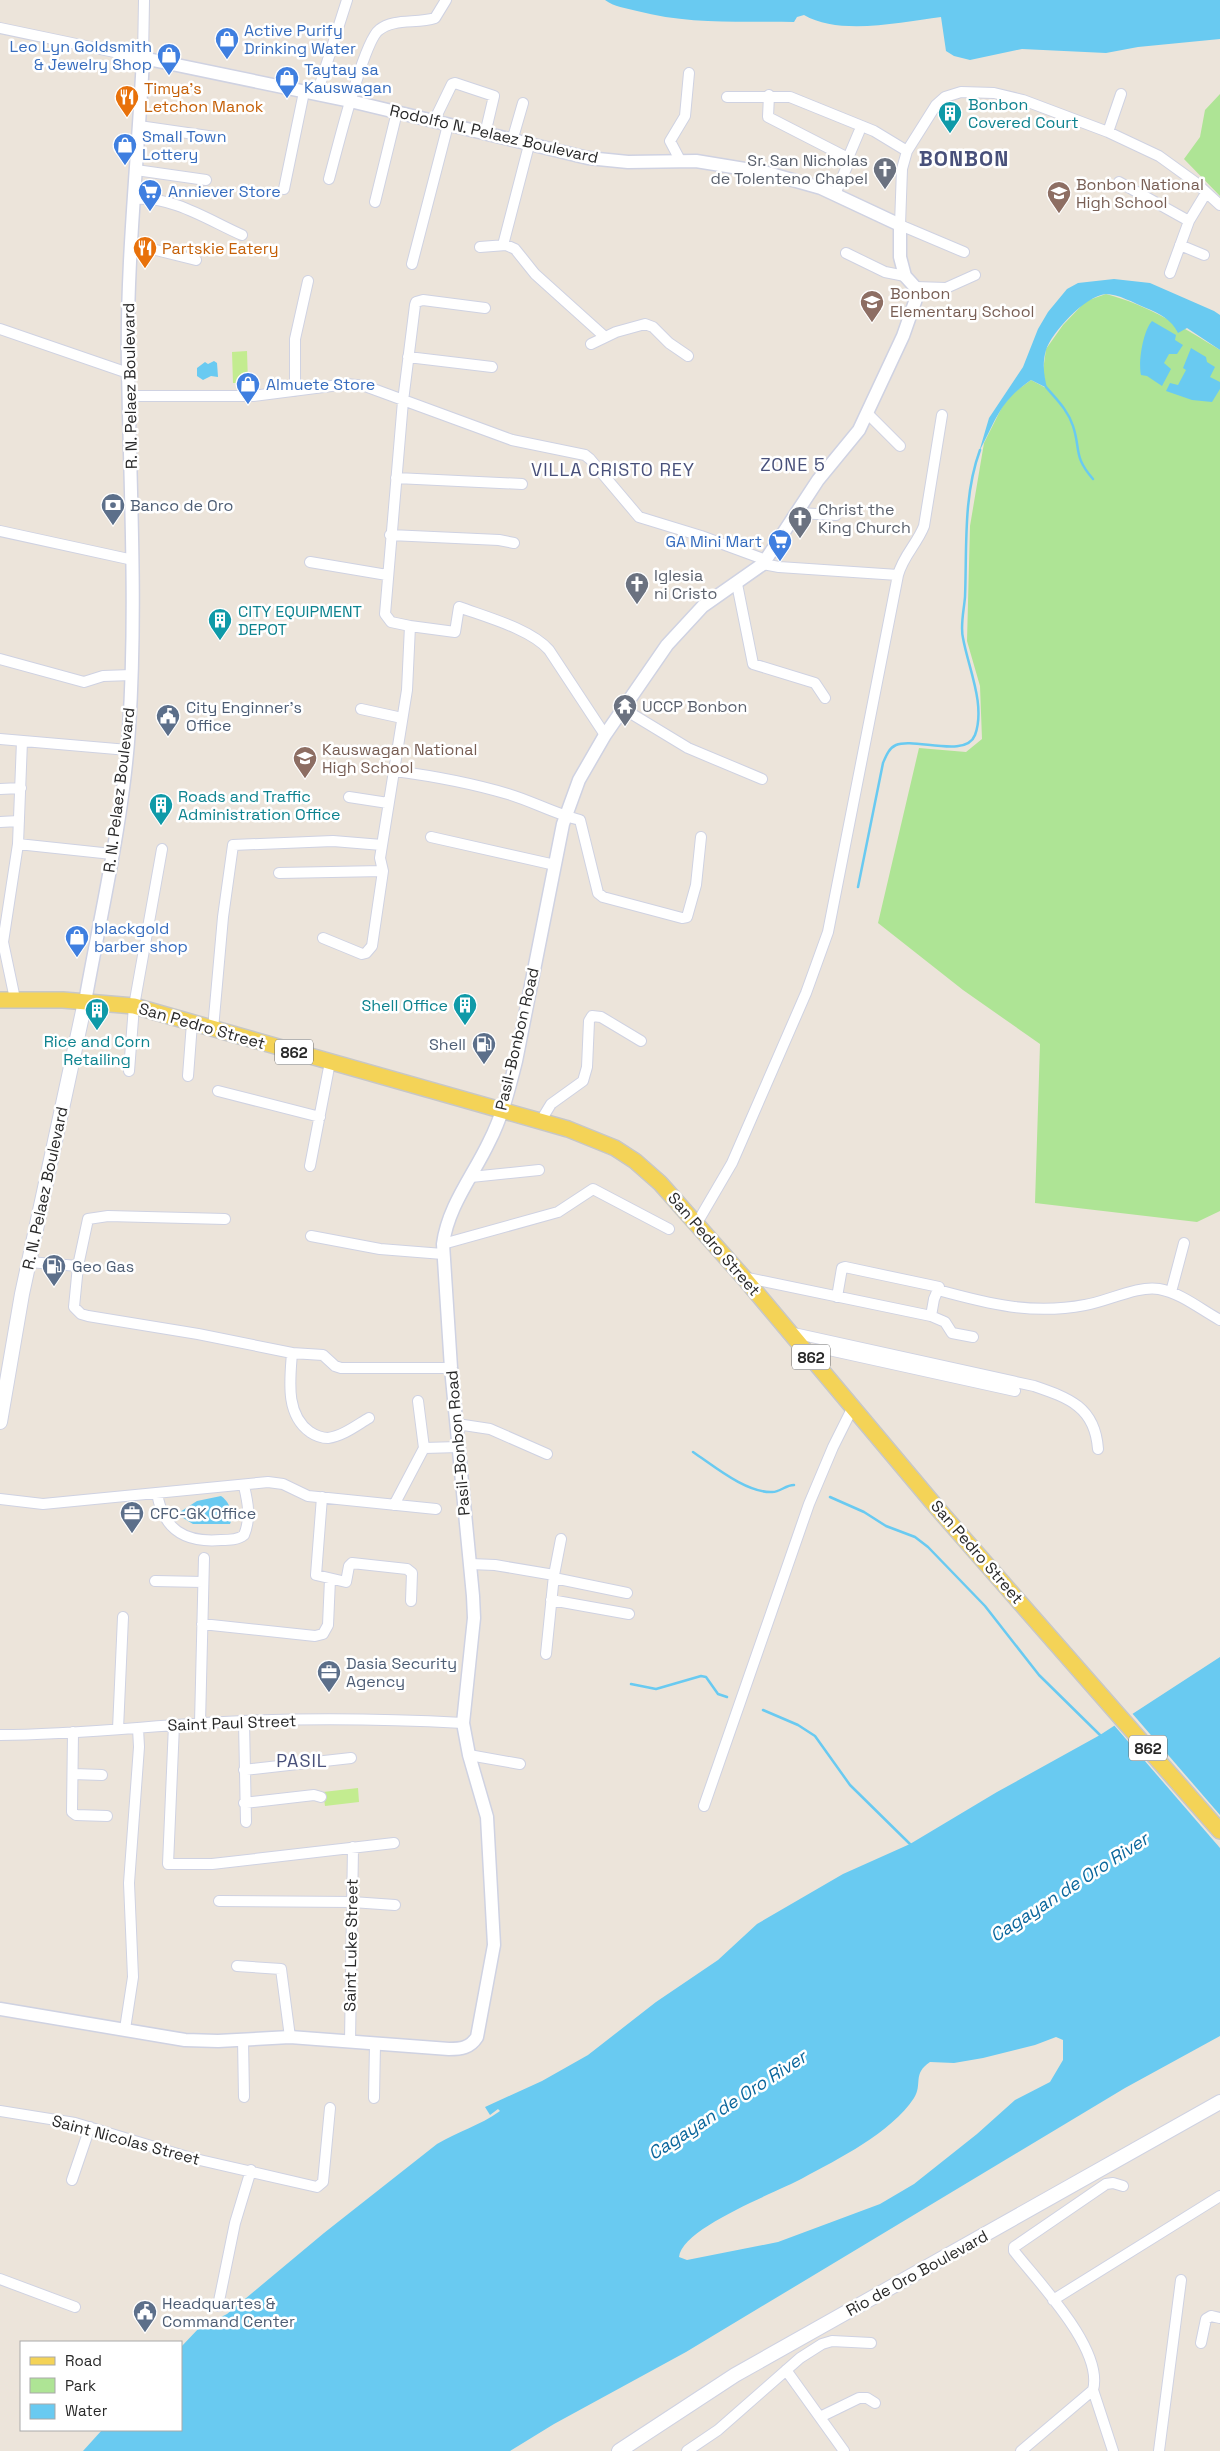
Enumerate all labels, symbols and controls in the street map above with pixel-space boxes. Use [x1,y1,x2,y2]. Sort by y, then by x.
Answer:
place label: Active Purify Drinking Water [244,20,356,59]
shop icon: Active Purify Drinking Water [214,26,240,60]
place label: Leo Lyn Goldsmith & Jewelry Shop [10,36,152,75]
shop icon: Leo Lyn Goldsmith & Jewelry Shop [156,42,182,76]
place label: Taytay sa Kauswagan [304,59,392,98]
shop icon: Taytay sa Kauswagan [274,65,300,99]
place label: Timya's Letchon Manok [144,78,264,117]
restaurant icon: Timya's Letchon Manok [114,84,140,118]
place label: Bonbon Covered Court [968,94,1079,133]
street label: Rodolfo N. Pelaez Boulevard [388,100,600,168]
building icon: Bonbon Covered Court [937,100,963,134]
place label: Small Town Lottery [142,126,226,165]
shop icon: Small Town Lottery [112,132,138,166]
district label: BONBON [919,145,1009,172]
place label: Sr. San Nicholas de Tolenteno Chapel [711,150,868,189]
church icon: Sr. San Nicholas de Tolenteno Chapel [872,156,898,190]
place label: Bonbon National High School [1076,174,1204,213]
supermarket icon: Anniever Store [137,178,163,212]
school or university icon: Bonbon National High School [1046,180,1072,214]
place label: Anniever Store [168,181,281,202]
restaurant icon: Partskie Eatery [132,235,158,269]
place label: Partskie Eatery [162,238,279,259]
place label: Bonbon Elementary School [890,283,1035,322]
school or university icon: Bonbon Elementary School [859,289,885,323]
street label: R. N. Pelaez Boulevard [118,303,142,469]
shop icon: Almuete Store [235,371,261,405]
place label: Almuete Store [266,374,375,395]
district label: ZONE 5 [760,453,826,476]
district label: VILLA CRISTO REY [531,458,695,481]
bank icon: Banco de Oro [100,492,126,526]
place label: Banco de Oro [130,495,233,516]
place label: Christ the King Church [818,499,911,538]
church icon: Christ the King Church [787,505,813,539]
supermarket icon: GA Mini Mart [767,528,793,562]
place label: GA Mini Mart [665,531,762,552]
place label: Iglesia ni Cristo [654,565,717,604]
church icon: Iglesia ni Cristo [624,571,650,605]
place label: CITY EQUIPMENT DEPOT [238,601,362,640]
building icon: CITY EQUIPMENT DEPOT [207,607,233,641]
temple icon: UCCP Bonbon [612,693,638,727]
place label: UCCP Bonbon [642,696,747,717]
place label: City Enginner's Office [186,697,302,736]
public building icon: City Enginner's Office [155,703,181,737]
street label: R. N. Pelaez Boulevard [98,706,140,874]
place label: Kauswagan National High School [322,739,477,778]
school or university icon: Kauswagan National High School [292,745,318,779]
place label: Roads and Traffic Administration Office [178,786,340,825]
building icon: Roads and Traffic Administration Office [148,792,174,826]
place label: blackgold barber shop [94,918,188,957]
shop icon: blackgold barber shop [64,924,90,958]
street label: Pasil-Bonbon Road [490,966,544,1112]
building icon: Shell Office [452,992,478,1026]
place label: Shell Office [361,995,448,1016]
building icon: Rice and Corn Retailing [84,997,110,1031]
street label: San Pedro Street [136,998,268,1054]
place label: Rice and Corn Retailing [44,1031,150,1070]
fuel station icon: Shell [471,1031,497,1065]
place label: Shell [429,1034,466,1055]
road number: 862 [275,1040,313,1064]
street label: R. N. Pelaez Boulevard [17,1104,73,1272]
street label: San Pedro Street [663,1188,765,1300]
fuel station icon: Geo Gas [41,1253,67,1287]
place label: Geo Gas [72,1256,134,1277]
road number: 862 [792,1344,830,1370]
street label: Pasil-Bonbon Road [441,1369,475,1517]
street label: San Pedro Street [926,1496,1028,1608]
office icon: CFC-GK Office [119,1500,145,1534]
place label: CFC-GK Office [150,1503,256,1524]
place label: Dasia Security Agency [346,1653,457,1692]
office icon: Dasia Security Agency [316,1659,342,1693]
street label: Saint Paul Street [167,1710,297,1736]
road number: 862 [1129,1736,1167,1760]
district label: PASIL [276,1749,328,1772]
water label: Cagayan de Oro River [986,1826,1154,1947]
street label: Saint Luke Street [339,1878,363,2012]
water label: Cagayan de Oro River [644,2044,812,2165]
street label: Saint Nicolas Street [50,2110,202,2170]
street label: Rio de Oro Boulevard [842,2225,992,2321]
place label: Headquartes & Command Center [162,2293,295,2332]
public building icon: Headquartes & Command Center [132,2299,158,2333]
legend [20,2341,182,2431]
text: Road [65,2351,102,2370]
text: Park [65,2376,96,2395]
text: Water [65,2401,108,2420]

